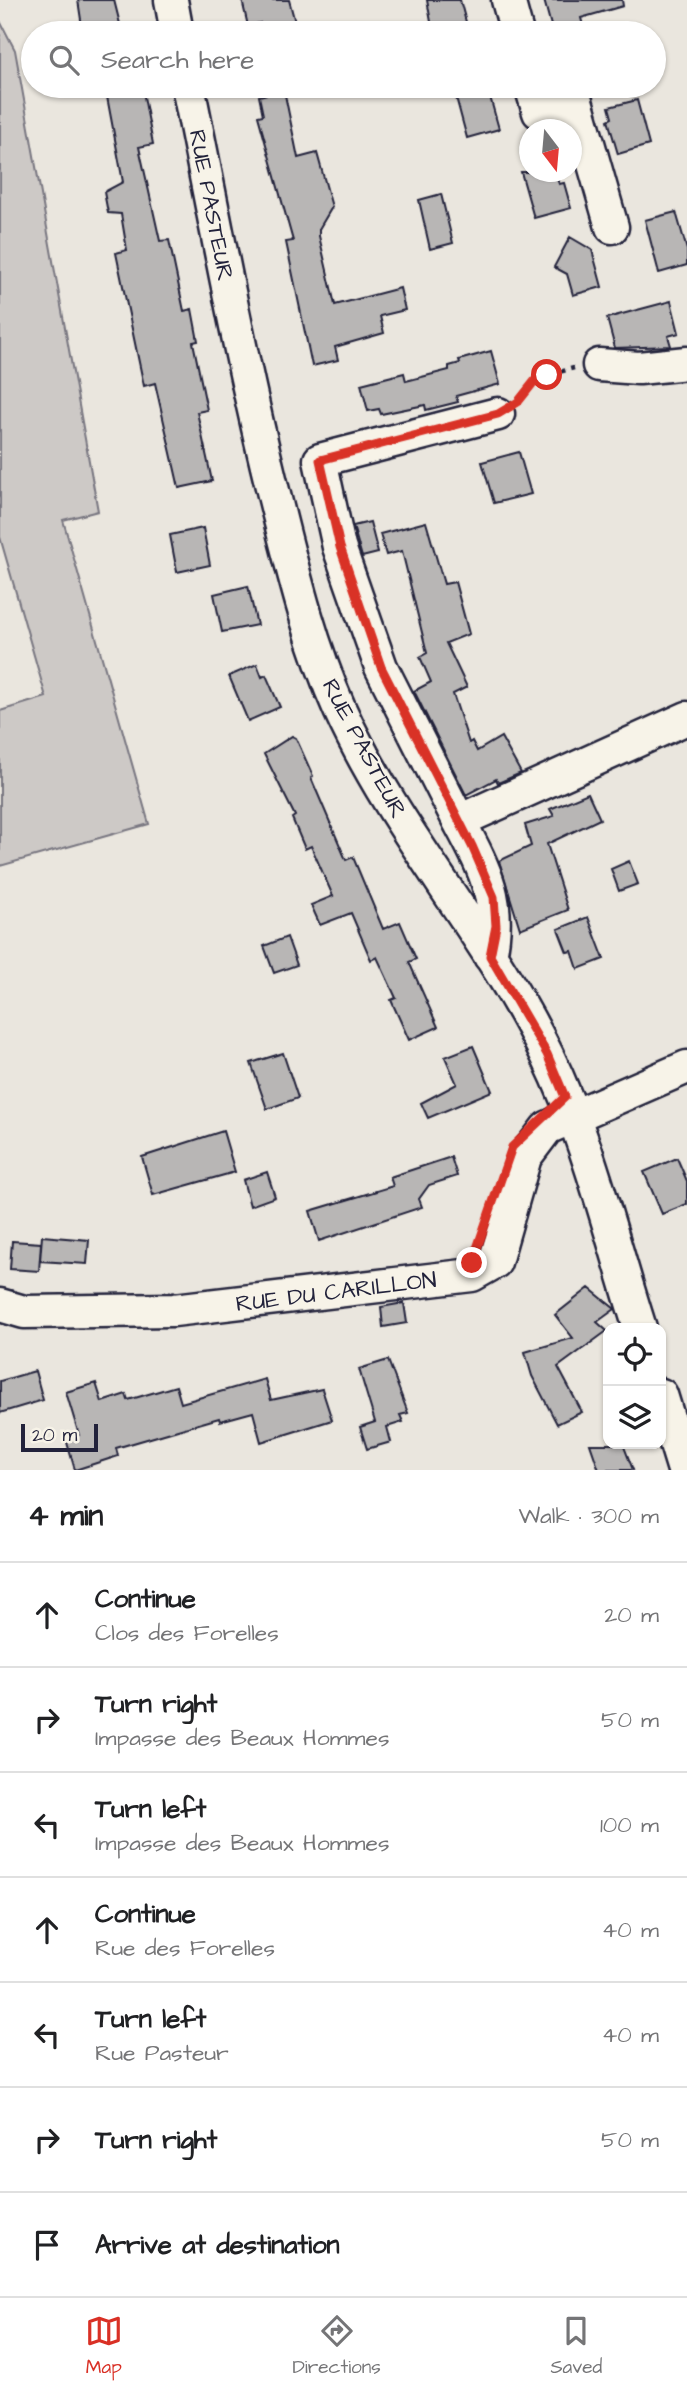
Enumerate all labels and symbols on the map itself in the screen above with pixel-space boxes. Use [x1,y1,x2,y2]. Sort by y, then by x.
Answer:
north arrow [519,119,582,182]
street label: RUE PASTEUR [181,127,241,284]
route start [531,359,562,390]
street label: RUE PASTEUR [314,673,414,824]
route end [456,1247,487,1278]
street label: RUE DU CARILLON [234,1264,438,1320]
scale bar [21,1421,98,1453]

